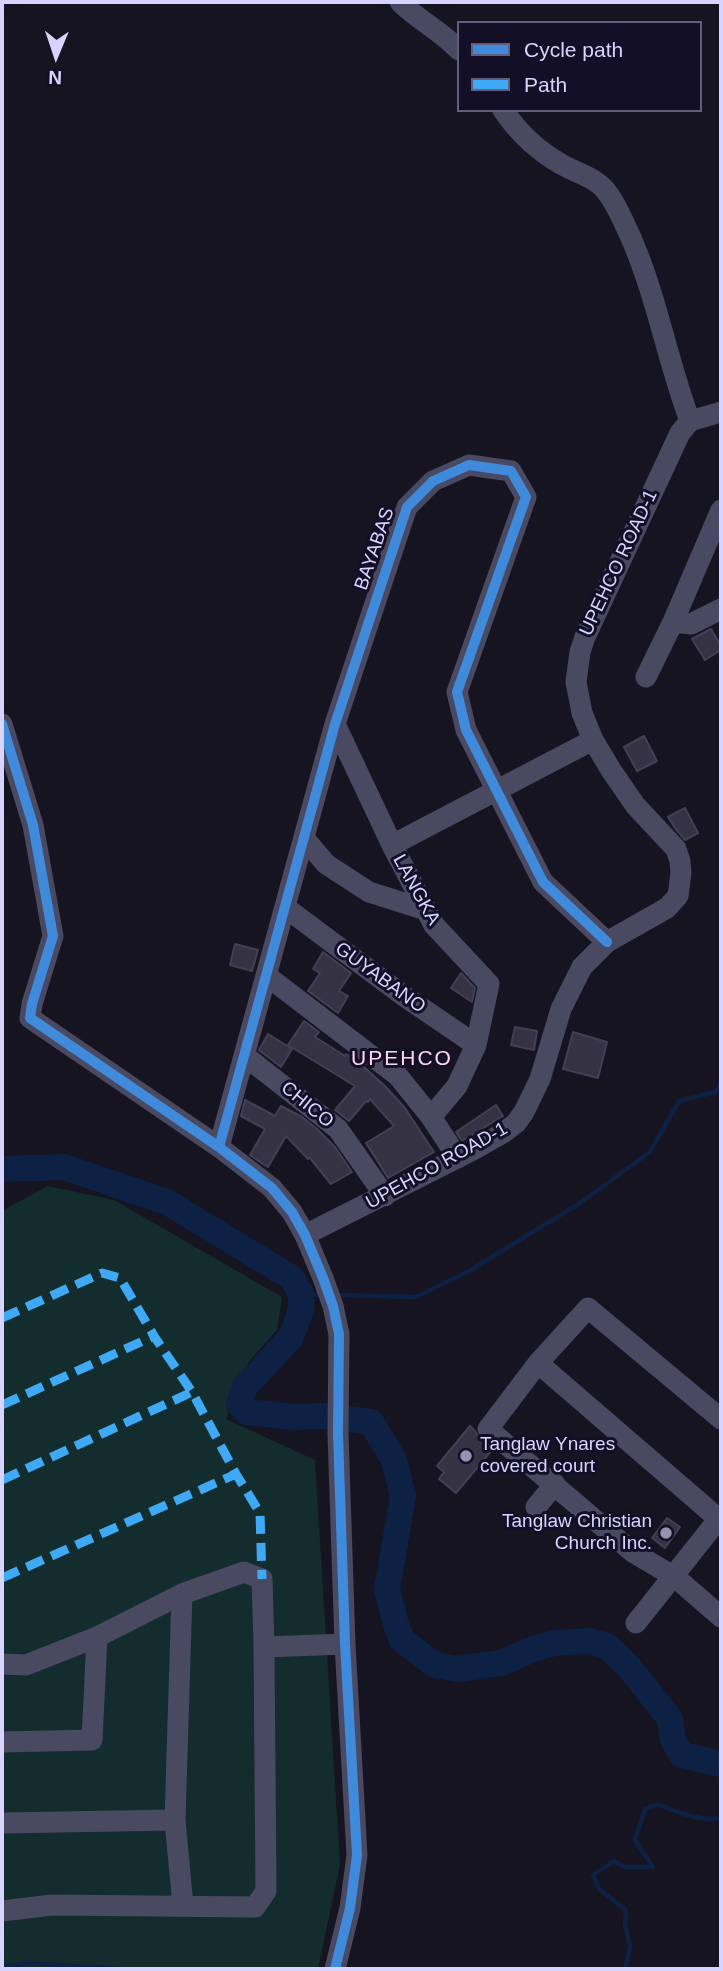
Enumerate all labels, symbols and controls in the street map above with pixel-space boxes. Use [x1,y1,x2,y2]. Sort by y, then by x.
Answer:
north arrow [21,21,91,91]
legend [457,21,702,112]
text: Cycle path [524,38,623,61]
text: N [48,67,62,88]
text: Path [524,73,567,96]
street label: UPEHCO ROAD-1 [575,486,663,640]
street label: BAYABAS [350,505,400,593]
street label: LANGKA [387,851,445,929]
street label: GUYABANO [330,938,430,1018]
district label: UPEHCO [352,1046,452,1072]
street label: CHICO [276,1077,338,1133]
street label: UPEHCO ROAD-1 [362,1118,512,1214]
place label: Tanglaw Ynares covered court [480,1434,615,1478]
marker: Tanglaw Ynares covered court [458,1448,474,1464]
place label: Tanglaw Christian Church Inc. [502,1511,652,1555]
marker: Tanglaw Christian Church Inc. [658,1525,674,1541]

